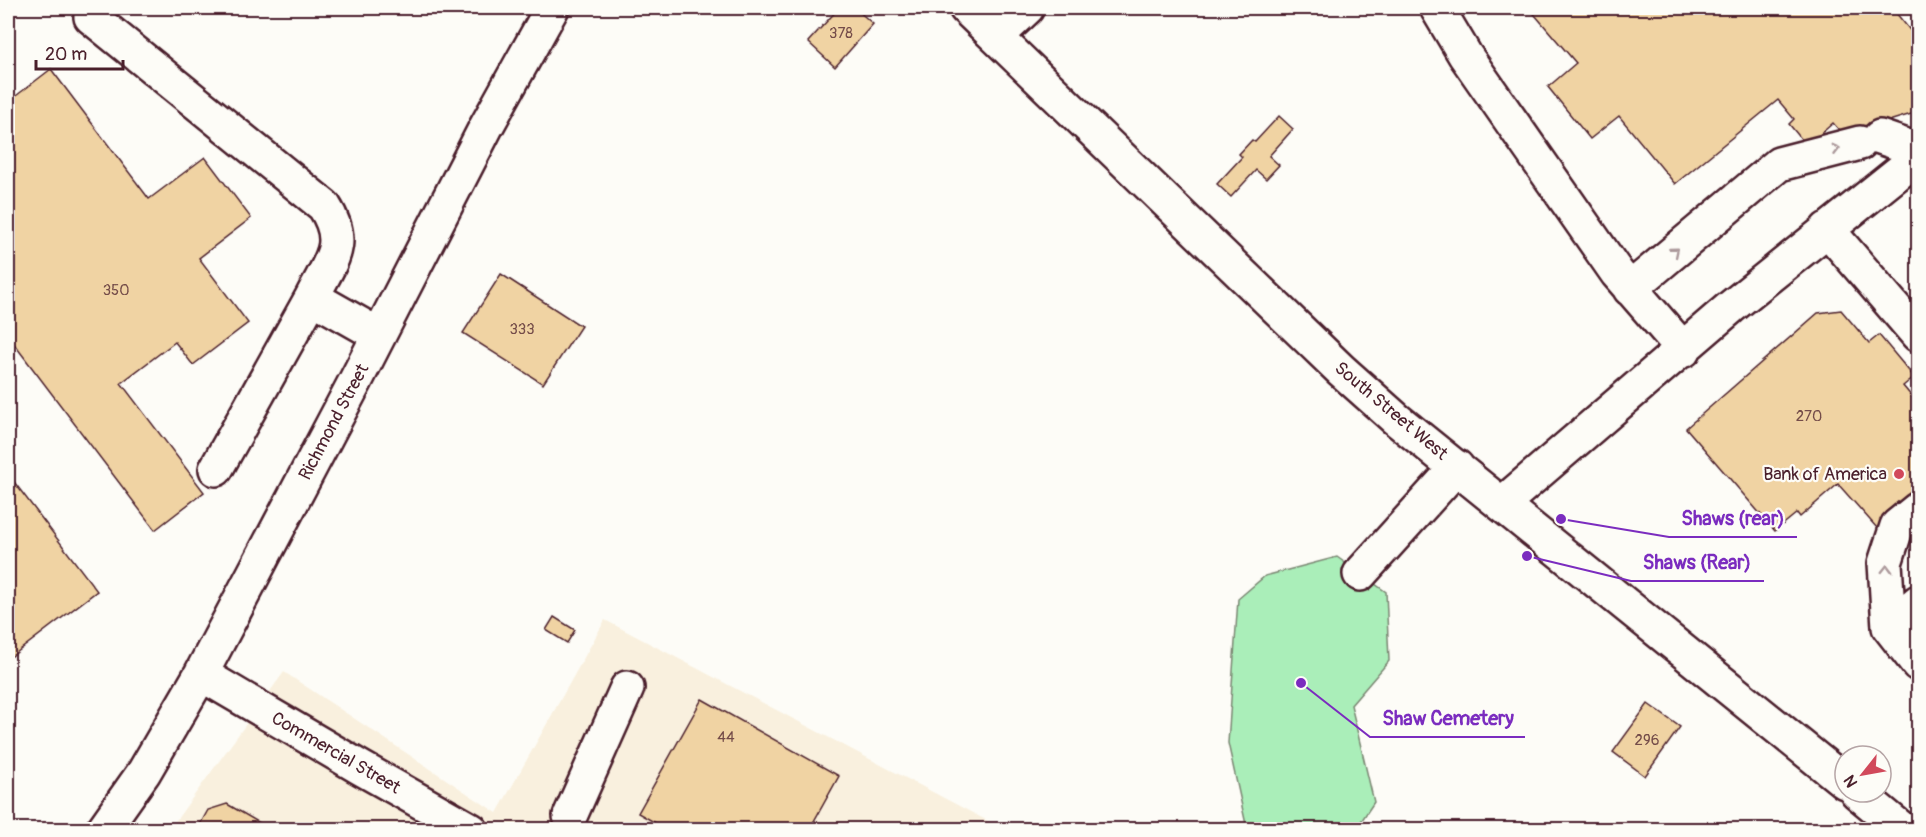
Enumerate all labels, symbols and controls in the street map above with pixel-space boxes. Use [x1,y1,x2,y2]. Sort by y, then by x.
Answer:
house number: 378 [829,24,853,43]
scale bar [36,33,123,71]
text: 20 m [45,43,87,66]
one-way arrow [1831,143,1841,156]
one-way arrow [1668,247,1679,258]
house number: 350 [103,281,129,300]
house number: 333 [509,320,535,339]
street label: South Street West [1330,357,1453,466]
street label: Richmond Street [294,359,375,484]
house number: 270 [1796,407,1822,426]
place label: Bank of America [1763,463,1887,486]
marker: Bank of America [1892,467,1906,481]
callout: Shaws (rear) [1669,499,1797,537]
text: Shaws (rear) [1681,506,1785,531]
callout: Shaws (Rear) [1631,543,1764,581]
text: Shaws (Rear) [1643,550,1751,575]
one-way arrow [1880,564,1893,573]
callout: Shaw Cemetery [1370,699,1525,737]
text: Shaw Cemetery [1382,706,1514,731]
street label: Commercial Street [267,707,405,800]
house number: 44 [717,728,735,747]
house number: 296 [1635,731,1659,750]
north arrow [1833,744,1893,804]
text: N [1840,771,1862,791]

